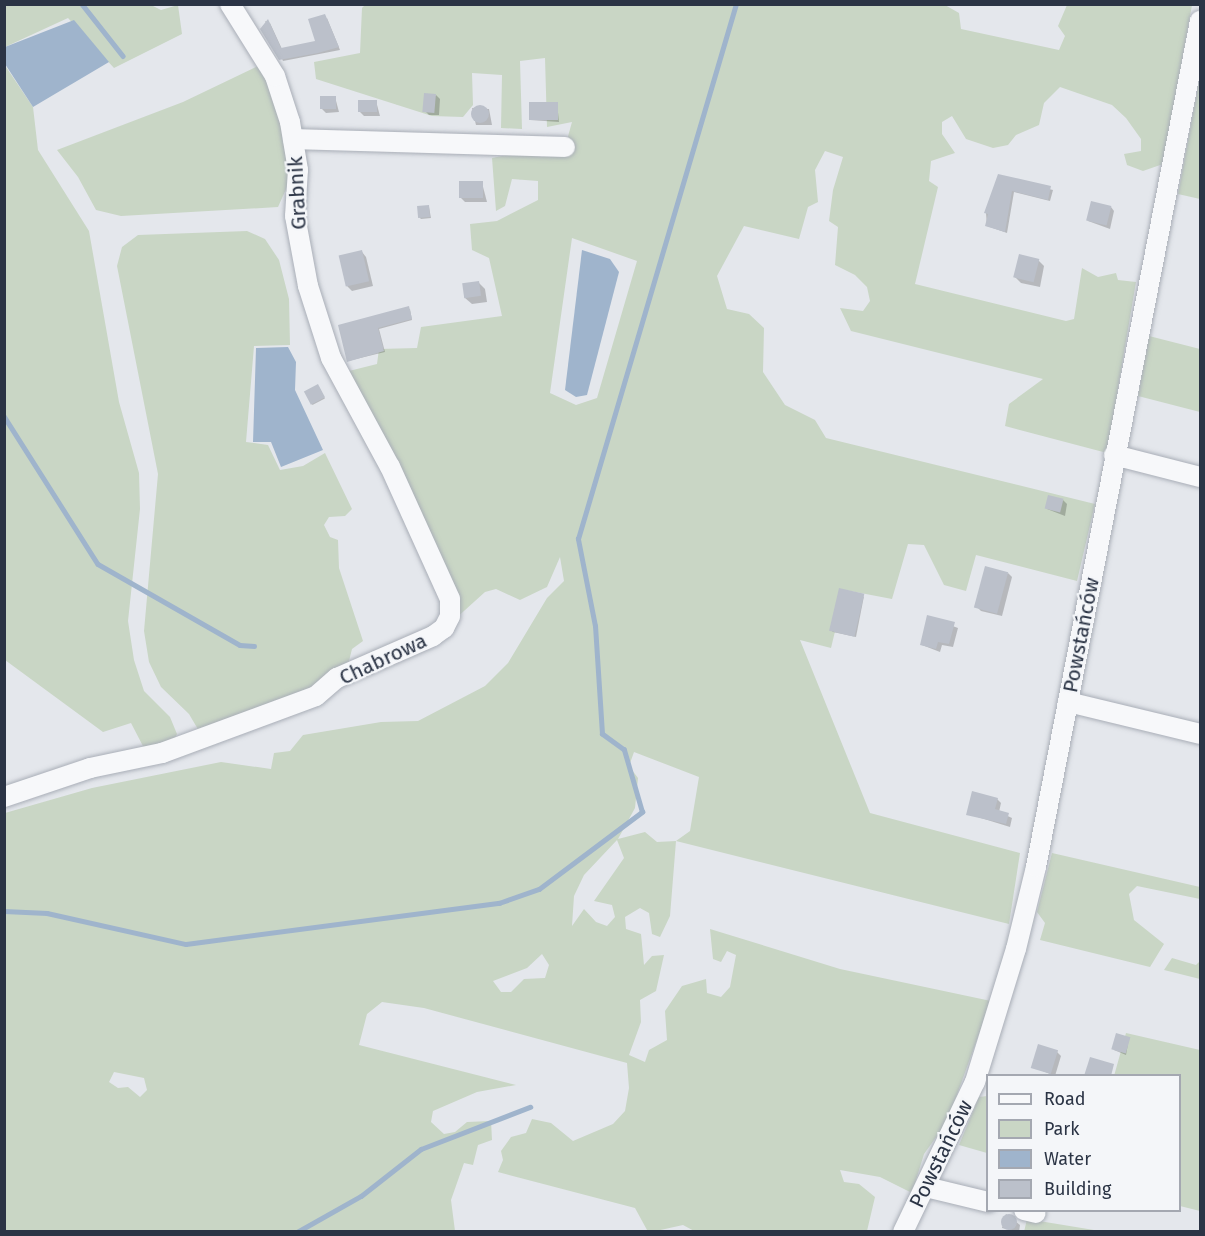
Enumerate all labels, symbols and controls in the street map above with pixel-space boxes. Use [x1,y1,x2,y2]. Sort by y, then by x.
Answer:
street label: Grabnik [282,156,312,230]
street label: Powstańców [1057,575,1105,695]
street label: Chabrowa [335,628,431,690]
legend [986,1074,1181,1212]
text: Road [1044,1088,1086,1110]
street label: Powstańców [904,1096,978,1212]
text: Park [1044,1118,1079,1140]
text: Water [1044,1148,1091,1170]
text: Building [1044,1178,1111,1200]

